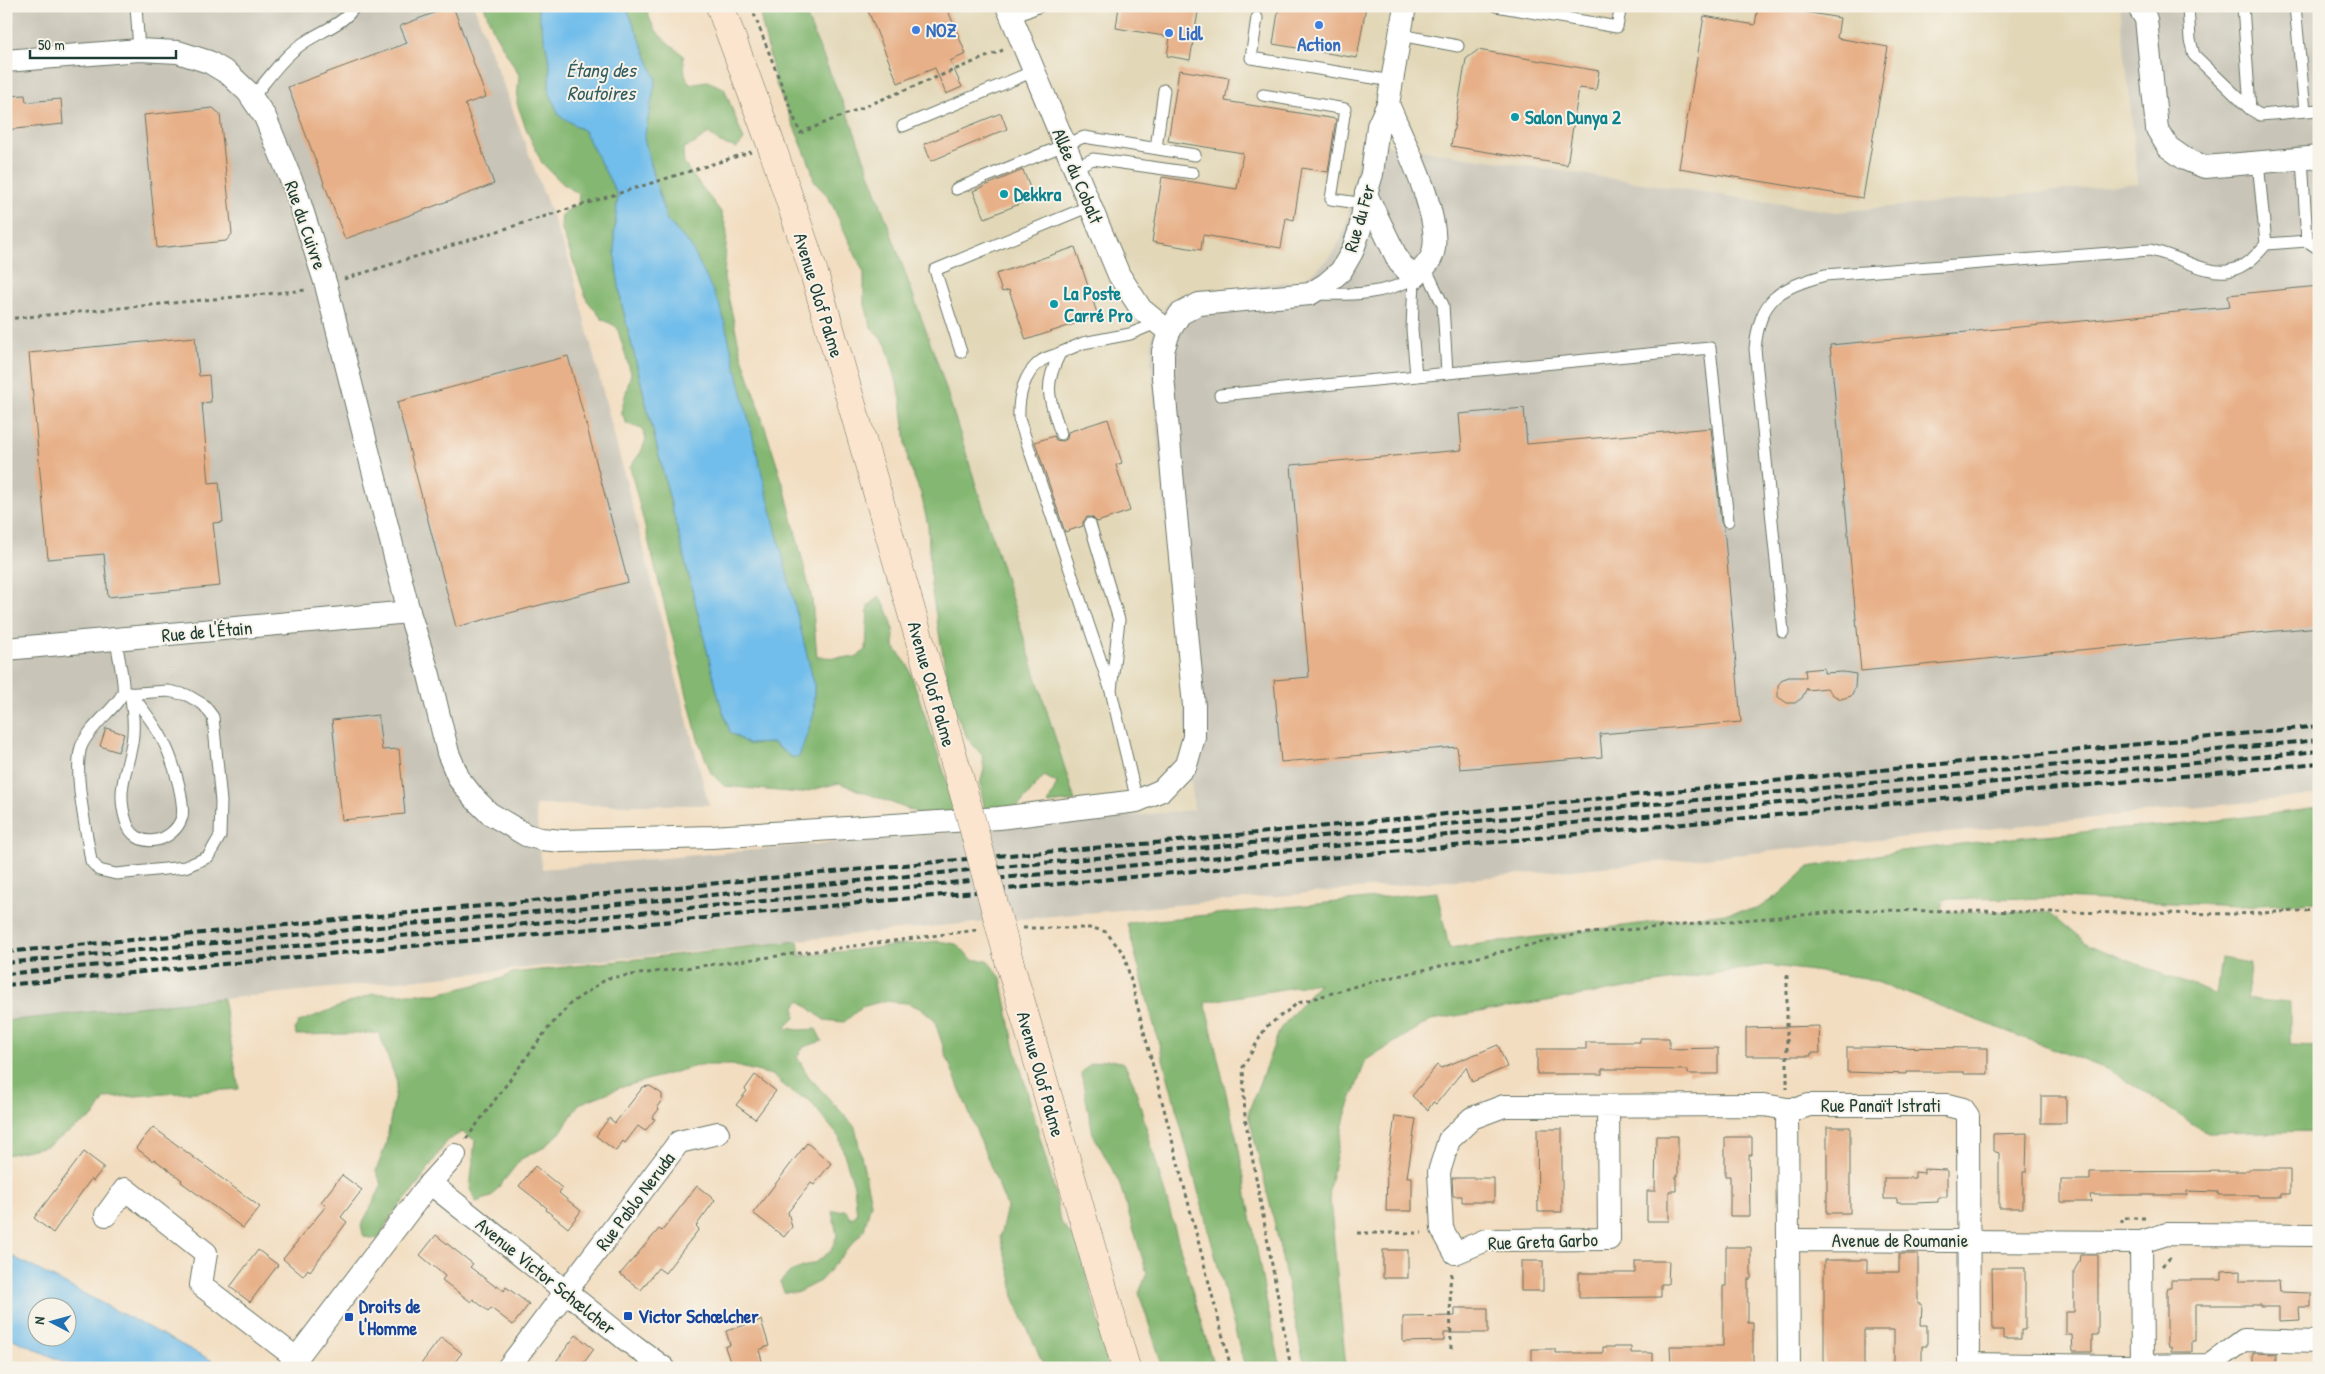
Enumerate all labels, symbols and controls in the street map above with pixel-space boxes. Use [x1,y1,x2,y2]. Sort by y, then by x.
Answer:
place label: NOZ [926,17,957,43]
marker: Action [1313,19,1325,31]
place label: Lidl [1179,20,1204,46]
marker: NOZ [910,24,922,36]
marker: Lidl [1163,27,1175,39]
scale bar [30,28,176,60]
place label: Action [1297,31,1341,57]
text: 50 m [38,34,65,55]
water label: Étang des Routoires [566,56,638,106]
place label: Salon Dunya 2 [1525,104,1621,131]
marker: Salon Dunya 2 [1509,111,1521,123]
street label: Allée du Cobalt [1046,124,1110,228]
street label: Rue du Cuivre [279,177,333,273]
street label: Rue du Fer [1337,180,1381,255]
place label: Dekkra [1014,181,1062,207]
marker: Dekkra [998,188,1010,200]
street label: Avenue Olof Palme [788,229,850,361]
place label: La Poste Carré Pro [1064,280,1133,328]
marker: La Poste Carré Pro [1048,298,1060,310]
street label: Rue de l'Étain [161,614,253,648]
street label: Avenue Olof Palme [902,618,962,750]
street label: Avenue Olof Palme [1011,1008,1071,1140]
street label: Rue Panaït Istrati [1821,1092,1941,1118]
street label: Rue Pablo Neruda [589,1146,681,1256]
street label: Avenue Victor Schœlcher [471,1211,622,1341]
street label: Rue Greta Garbo [1488,1226,1599,1256]
street label: Avenue de Roumanie [1832,1227,1969,1253]
place label: Droits de l'Homme [359,1293,421,1341]
north arrow [28,1296,78,1346]
place label: Victor Schœlcher [638,1303,759,1329]
marker: Victor Schœlcher [622,1310,634,1322]
marker: Droits de l'Homme [343,1311,355,1323]
text: N [29,1315,48,1325]

